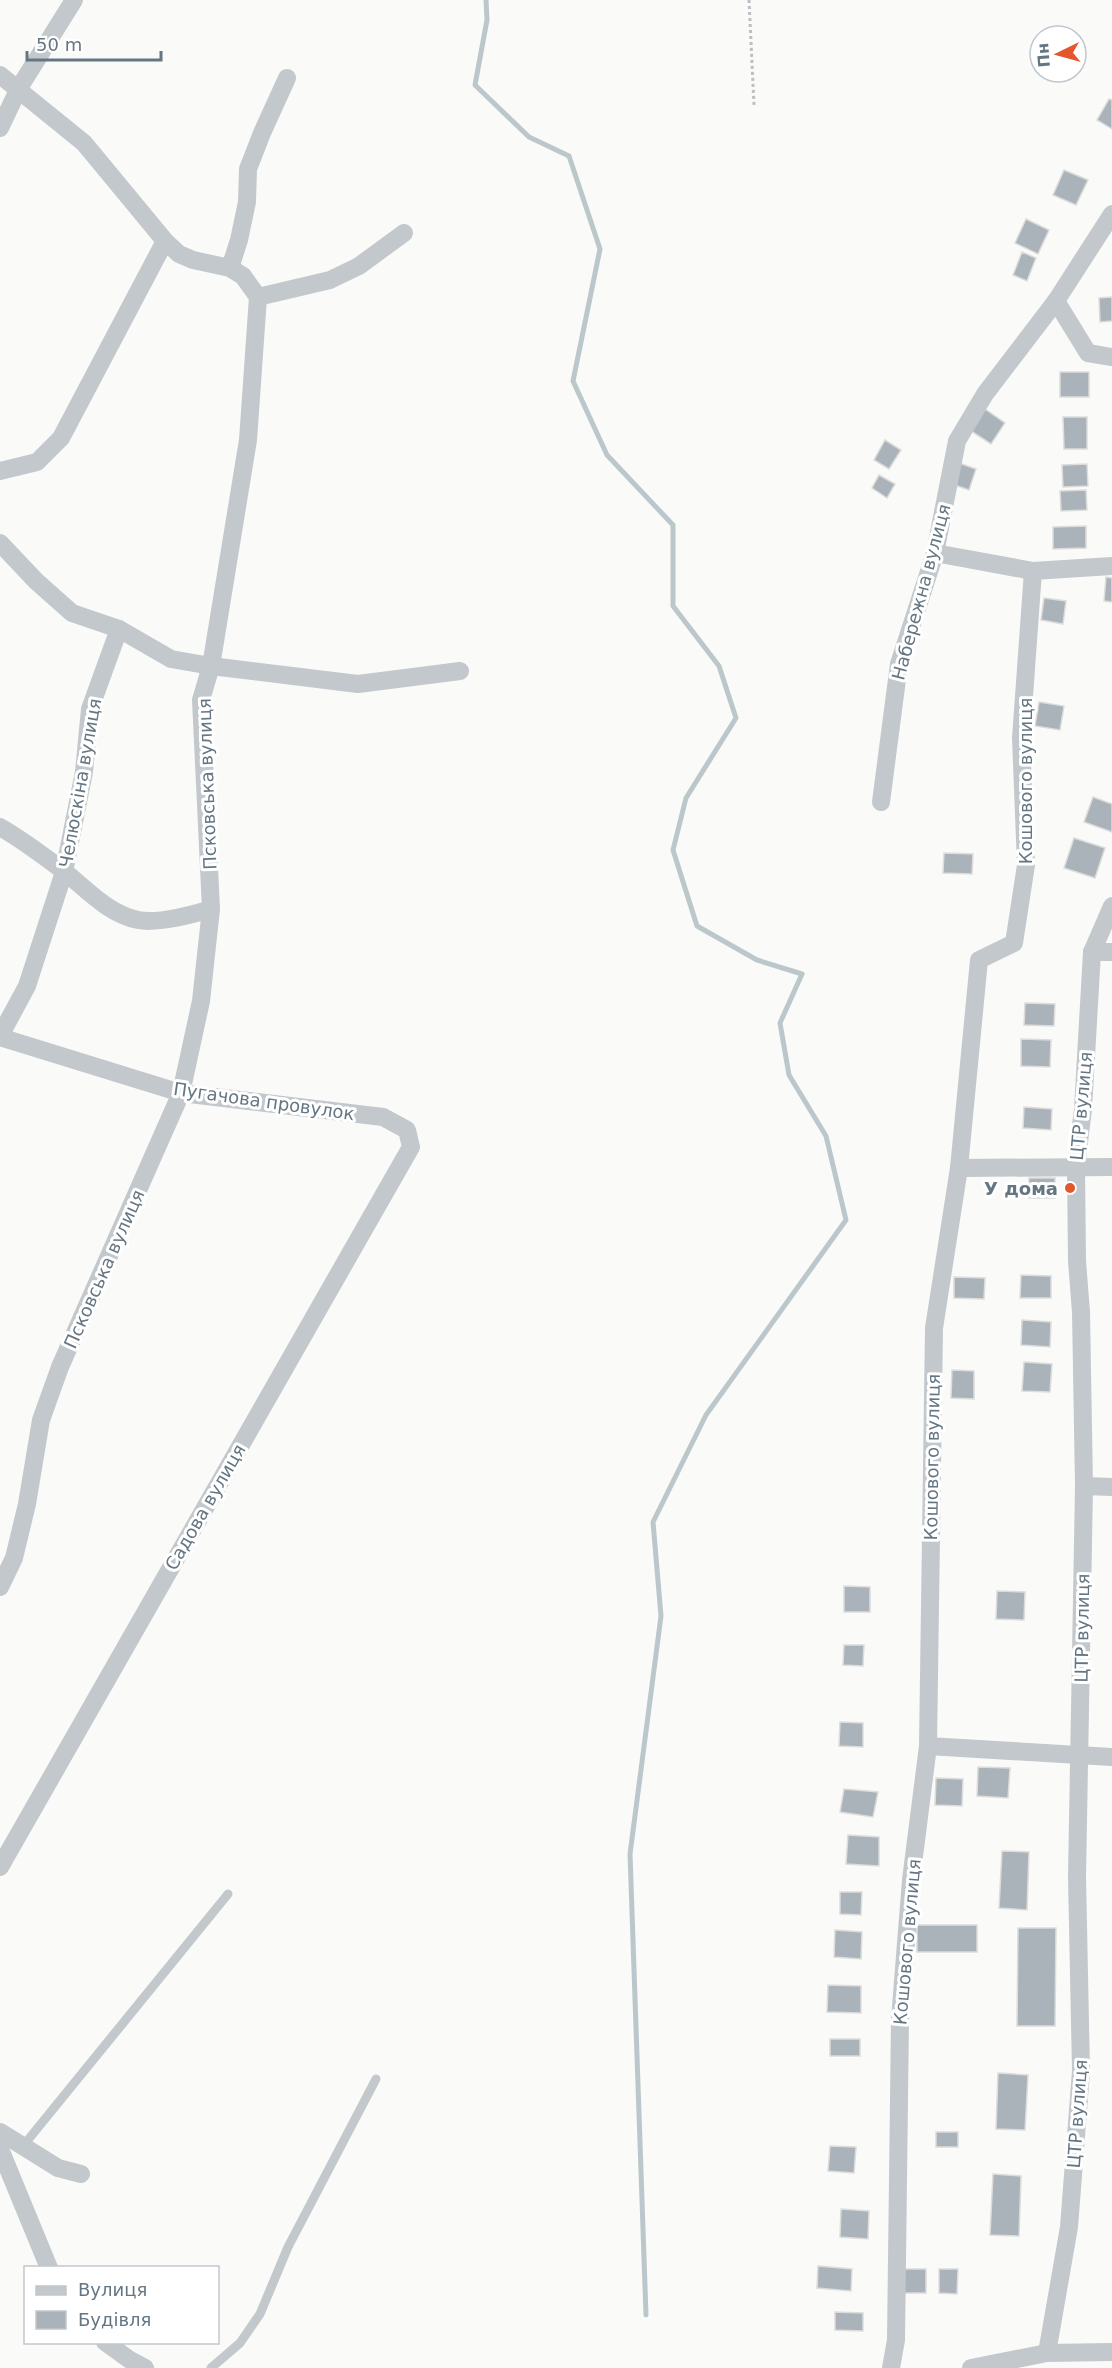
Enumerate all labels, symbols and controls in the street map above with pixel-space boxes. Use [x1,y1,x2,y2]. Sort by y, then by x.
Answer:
scale bar [27,24,160,62]
north arrow [1028,24,1088,84]
text: 50 m [36,34,82,55]
text: Пн [1033,42,1054,68]
street label: Набережна вулиця [887,502,955,682]
street label: Челюскіна вулиця [55,697,105,869]
street label: Псковська вулиця [194,698,220,870]
street label: Кошового вулиця [1015,698,1036,864]
street label: ЦТР вулиця [1066,1051,1096,1161]
street label: Пугачова провулок [172,1078,356,1124]
place label: У дома [984,1178,1058,1199]
marker: У дома [1063,1181,1077,1195]
street label: Псковська вулиця [60,1186,148,1352]
street label: Кошового вулиця [920,1374,944,1540]
street label: Садова вулиця [160,1440,250,1574]
street label: ЦТР вулиця [1071,1573,1093,1683]
street label: Кошового вулиця [889,1858,925,2026]
street label: ЦТР вулиця [1063,2059,1091,2169]
legend [24,2266,219,2344]
text: Вулиця [78,2279,147,2300]
text: Будівля [78,2309,151,2330]

